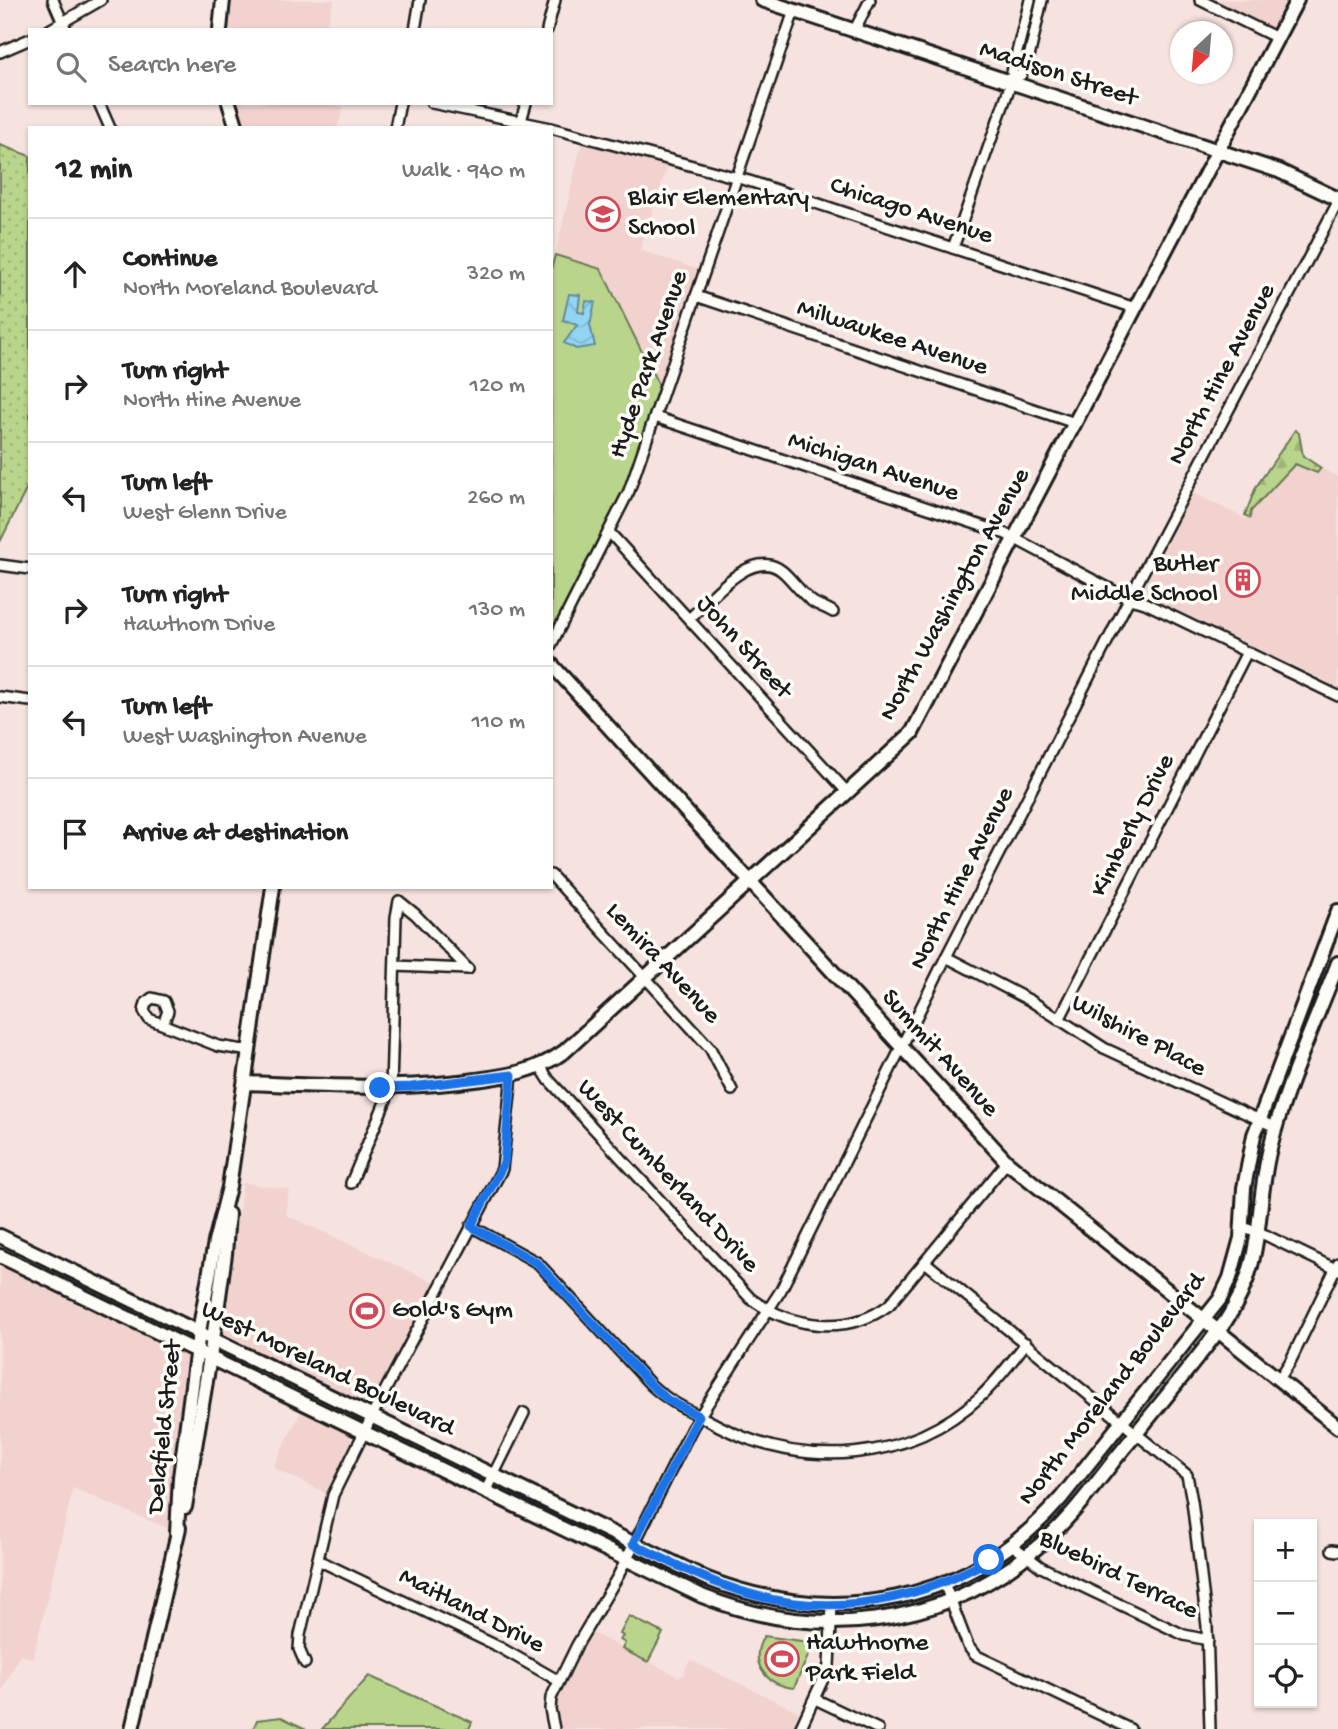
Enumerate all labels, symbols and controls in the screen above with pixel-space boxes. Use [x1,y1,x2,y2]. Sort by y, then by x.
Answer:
north arrow [1170,21,1233,84]
search box [28,28,553,105]
street label: Madison Street [975,35,1143,116]
icon: search [52,48,90,86]
text: Search here [108,51,236,82]
text: 12 min [56,154,132,189]
text: Walk · 940 m [402,158,525,185]
street label: Chicago Avenue [826,171,997,253]
place label: Blair Elementary School [627,184,809,245]
school or university icon: Blair Elementary School [584,195,622,233]
text: Continue [123,245,217,276]
icon: ahead [56,255,94,293]
text: 320 m [467,261,525,288]
street label: Hyde Park Avenue [603,267,697,463]
text: North Moreland Boulevard [123,276,377,303]
street label: North Hine Avenue [1162,278,1284,471]
street label: Milwaukee Avenue [793,294,992,385]
text: Turn right [123,357,227,388]
icon: right [56,367,94,405]
text: 120 m [470,373,525,400]
text: North Hine Avenue [123,388,301,415]
street label: Michigan Avenue [784,426,963,510]
street label: North Washington Avenue [874,463,1039,727]
text: Turn left [123,469,211,500]
icon: left [56,479,94,517]
text: 260 m [467,485,525,512]
text: West Glenn Drive [123,500,287,527]
place label: Butler Middle School [1071,550,1221,611]
building icon: Butler Middle School [1224,561,1262,599]
text: Turn right [123,581,227,612]
street label: John Street [688,590,799,708]
icon: right [56,591,94,629]
text: 130 m [469,597,525,624]
text: Hawthorn Drive [123,612,275,639]
text: Turn left [123,693,211,724]
icon: left [56,703,94,741]
text: 110 m [472,709,525,736]
text: West Washington Avenue [123,724,367,751]
street label: Kimberly Drive [1085,749,1184,903]
street label: North Hine Avenue [904,782,1023,976]
icon: arrive [56,815,94,853]
text: Arrive at destination [123,819,348,850]
street label: Lemira Avenue [598,897,727,1032]
street label: Summit Avenue [873,984,1005,1125]
street label: Wilshire Place [1065,989,1211,1086]
route end [364,1072,395,1103]
street label: West Cumberland Drive [569,1074,765,1281]
street label: North Moreland Boulevard [1012,1266,1215,1513]
sports icon: Gold's Gym [348,1292,386,1330]
street label: West Moreland Boulevard [195,1295,460,1446]
place label: Gold's Gym [392,1296,513,1327]
street label: Delafield Street [141,1336,191,1517]
map controls [1254,1519,1317,1708]
button: + [1254,1519,1317,1582]
street label: Bluebird Terrace [1033,1524,1203,1628]
route start [973,1544,1004,1575]
street label: Maitland Drive [393,1562,550,1662]
button: − [1254,1582,1317,1645]
place label: Hawthorne Park Field [805,1629,929,1690]
sports icon: Hawthorne Park Field [763,1640,801,1678]
button: locate [1254,1645,1317,1708]

